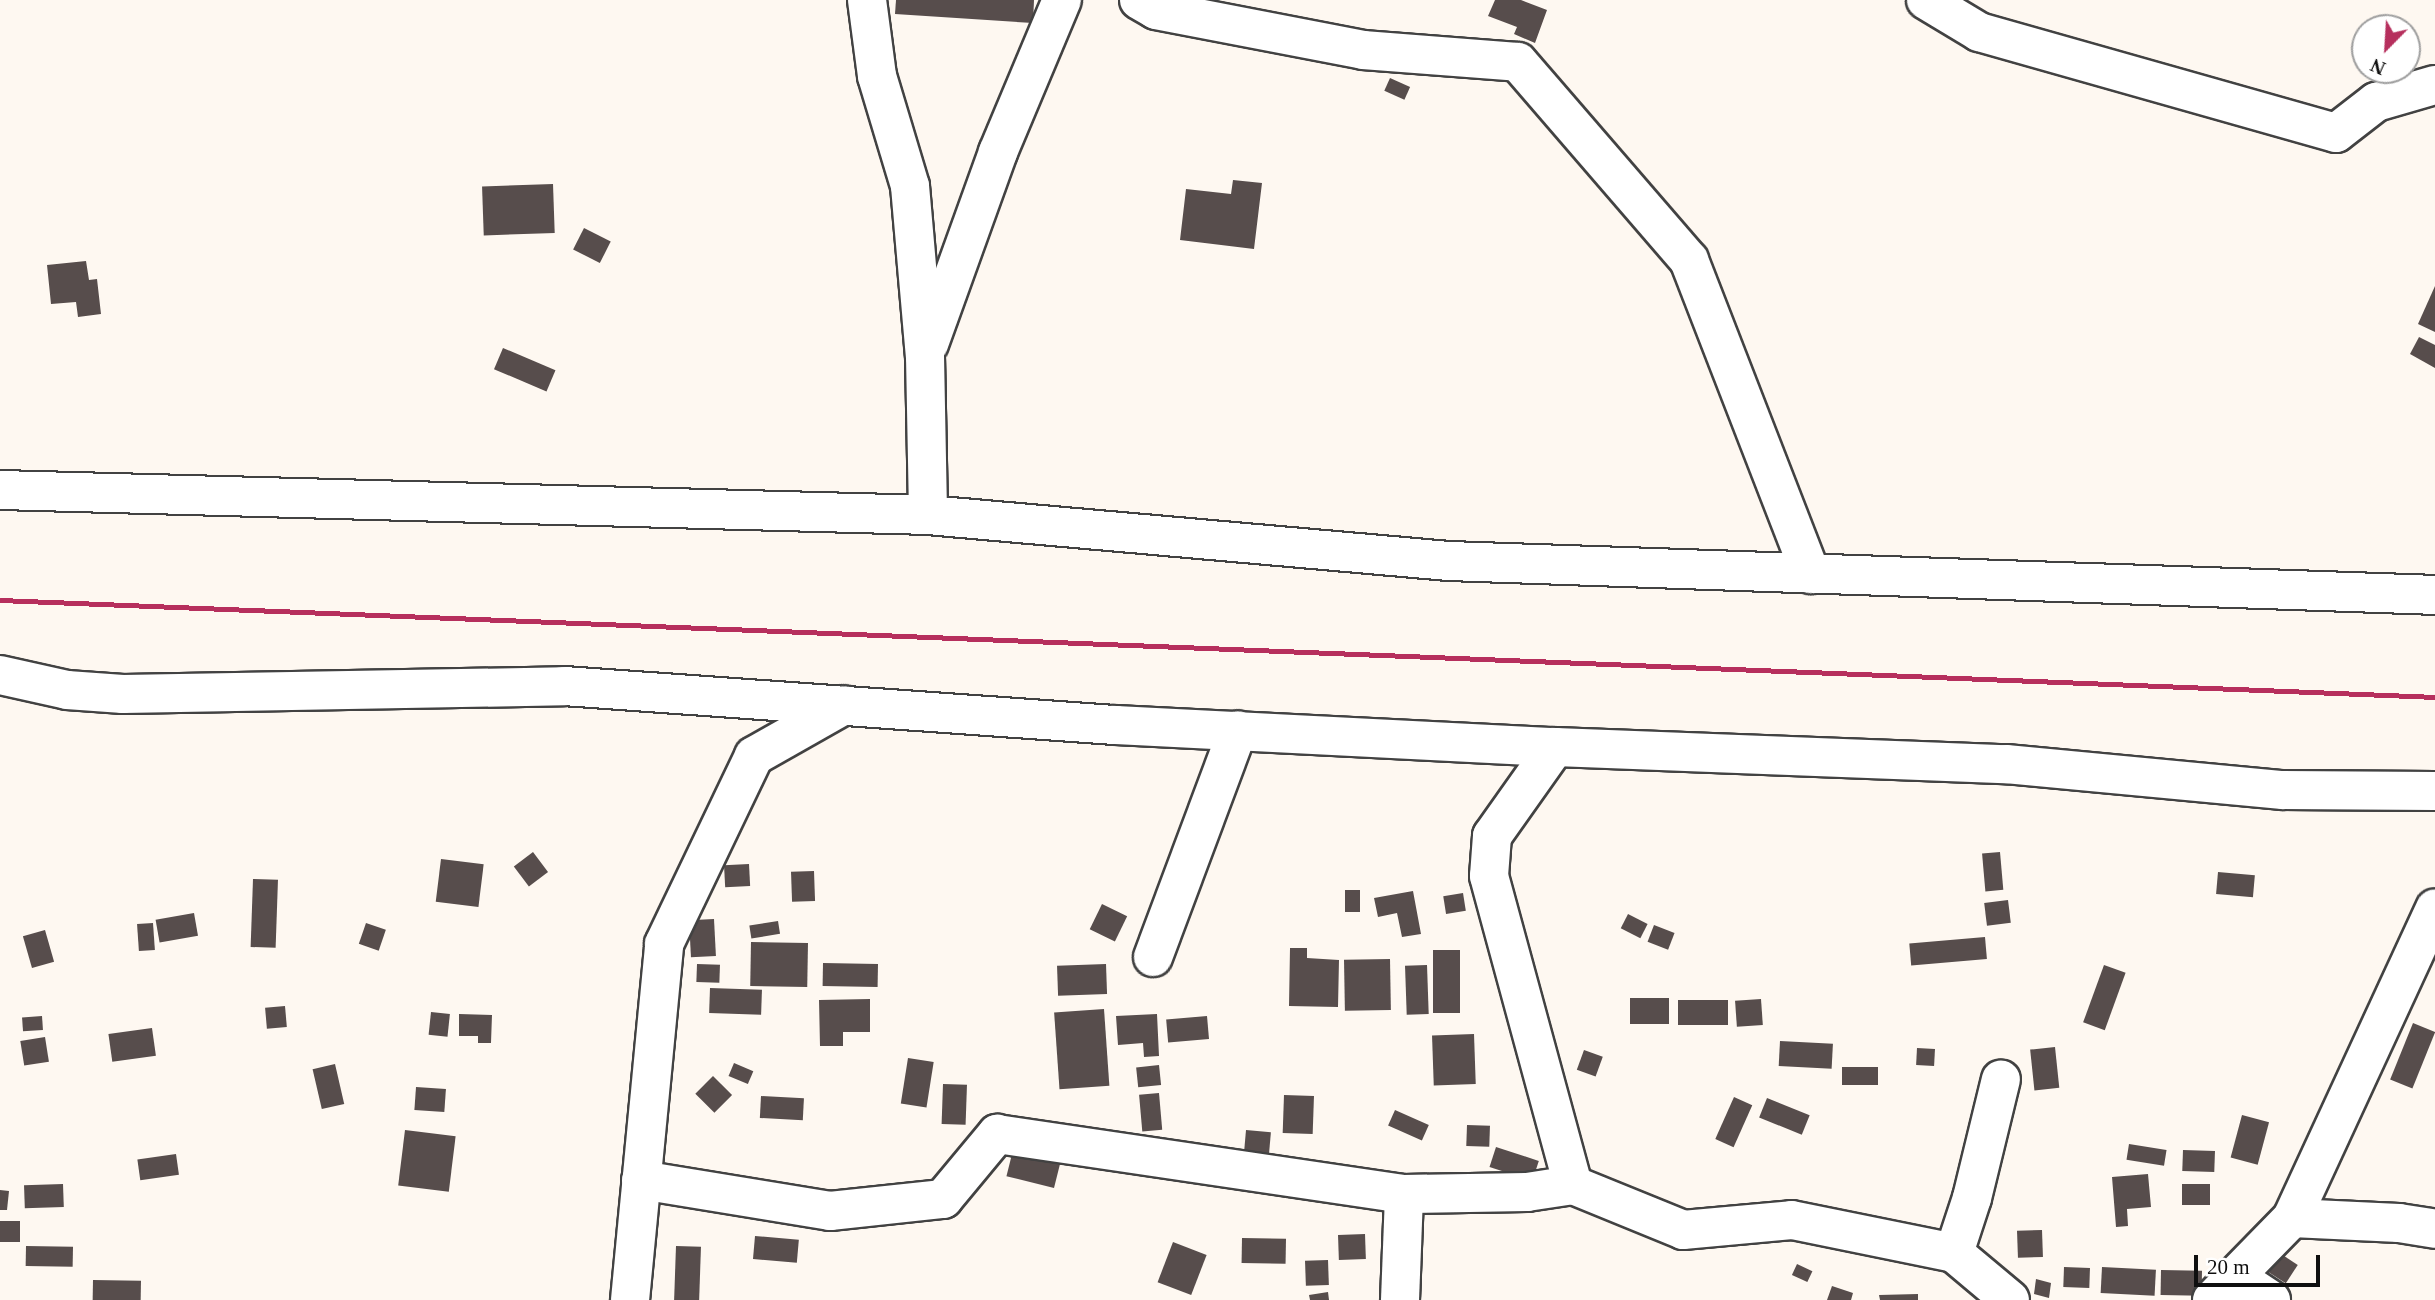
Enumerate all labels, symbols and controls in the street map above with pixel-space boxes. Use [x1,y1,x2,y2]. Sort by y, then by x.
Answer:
north arrow [2351,14,2421,84]
text: N [2368,54,2389,79]
scale bar [2197,1240,2323,1284]
text: 20 m [2207,1255,2250,1279]

